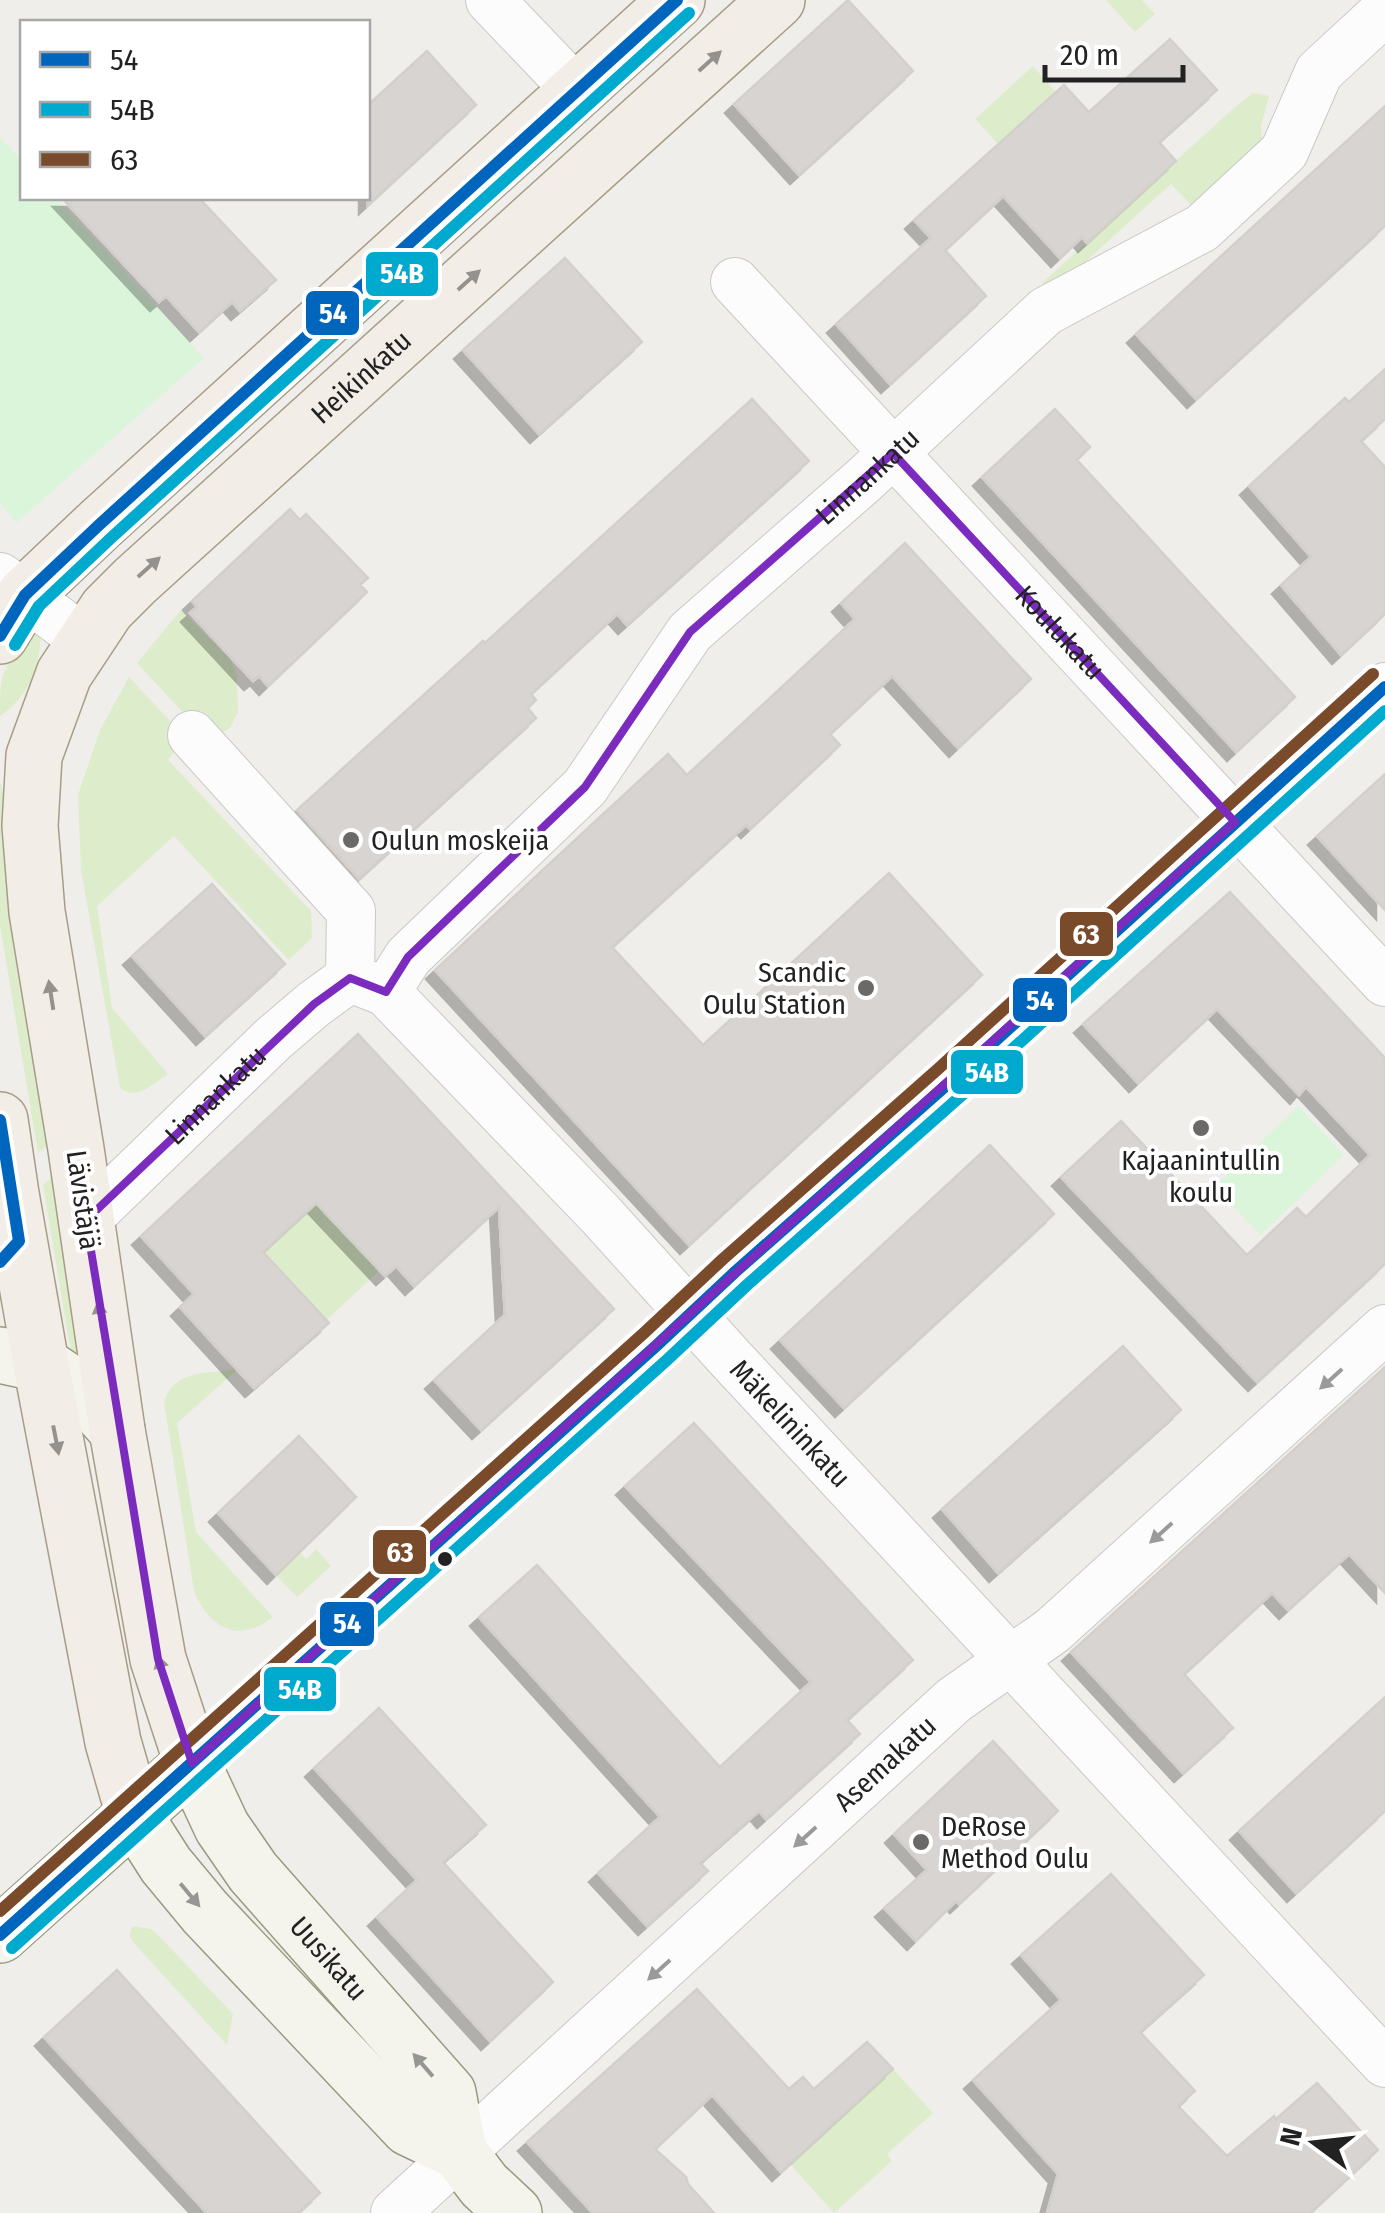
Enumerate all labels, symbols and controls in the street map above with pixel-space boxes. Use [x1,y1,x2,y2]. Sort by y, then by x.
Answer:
legend [20,20,370,200]
scale bar [1045,20,1182,82]
text: 20 m [1060,37,1119,73]
text: 54 [110,42,138,78]
one-way arrow [697,50,721,73]
text: 54B [110,92,155,128]
text: 63 [110,142,138,178]
line badge: 54B [364,250,440,298]
text: 54B [380,257,424,290]
one-way arrow [456,269,481,291]
line badge: 54 [304,289,361,337]
text: 54 [319,297,347,330]
street label: Heikinkatu [304,323,417,430]
street label: Linnankatu [809,421,926,531]
one-way arrow [136,557,161,579]
street label: Koulukatu [1009,579,1112,686]
place label: Oulun moskeija [371,824,549,857]
marker: Oulun moskeija [340,829,362,851]
line badge: 63 [1058,910,1115,958]
text: 63 [1072,918,1100,951]
place label: Scandic Oulu Station [703,956,846,1021]
line badge: 54 [1011,976,1069,1024]
marker: Scandic Oulu Station [855,977,877,999]
one-way arrow [43,979,58,1010]
text: 54 [1026,984,1054,1017]
street label: Linnankatu [158,1039,273,1151]
line badge: 54B [949,1048,1025,1096]
text: 54B [965,1056,1009,1089]
marker: Kajaanintullin koulu [1190,1117,1212,1139]
place label: Kajaanintullin koulu [1121,1144,1281,1209]
street label: Lävistäjä [60,1148,106,1252]
one-way arrow [92,1300,108,1331]
street label: Mäkelininkatu [724,1353,858,1494]
one-way arrow [1319,1367,1344,1389]
one-way arrow [48,1425,64,1456]
one-way arrow [1149,1521,1174,1543]
line badge: 63 [371,1528,428,1576]
text: 63 [386,1536,414,1569]
unlabelled marker [435,1549,455,1569]
line badge: 54 [318,1600,376,1648]
text: 54 [333,1607,361,1640]
one-way arrow [154,1655,169,1685]
line badge: 54B [262,1665,338,1713]
text: 54B [278,1673,322,1706]
street label: Asemakatu [827,1709,943,1818]
place label: DeRose Method Oulu [941,1810,1089,1875]
one-way arrow [793,1825,817,1848]
marker: DeRose Method Oulu [910,1831,932,1853]
one-way arrow [179,1882,200,1907]
street label: Uusikatu [283,1910,375,2007]
one-way arrow [647,1958,672,1980]
one-way arrow [413,2053,435,2078]
north arrow [1265,2093,1365,2193]
text: N [1273,2124,1309,2149]

